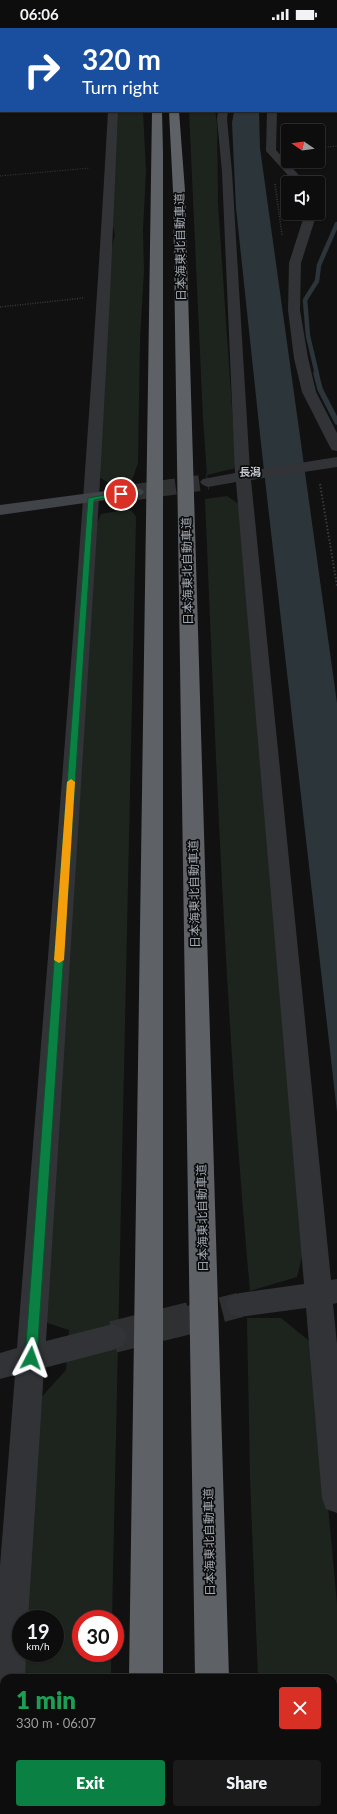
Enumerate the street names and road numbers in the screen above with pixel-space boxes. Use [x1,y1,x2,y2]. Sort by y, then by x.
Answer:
street label: 日本海東北自動車道 [172,193,188,301]
street label: 日本海東北自動車道 [179,517,195,625]
street label: 日本海東北自動車道 [186,840,202,948]
street label: 日本海東北自動車道 [194,1164,210,1272]
street label: 日本海東北自動車道 [201,1488,217,1596]

